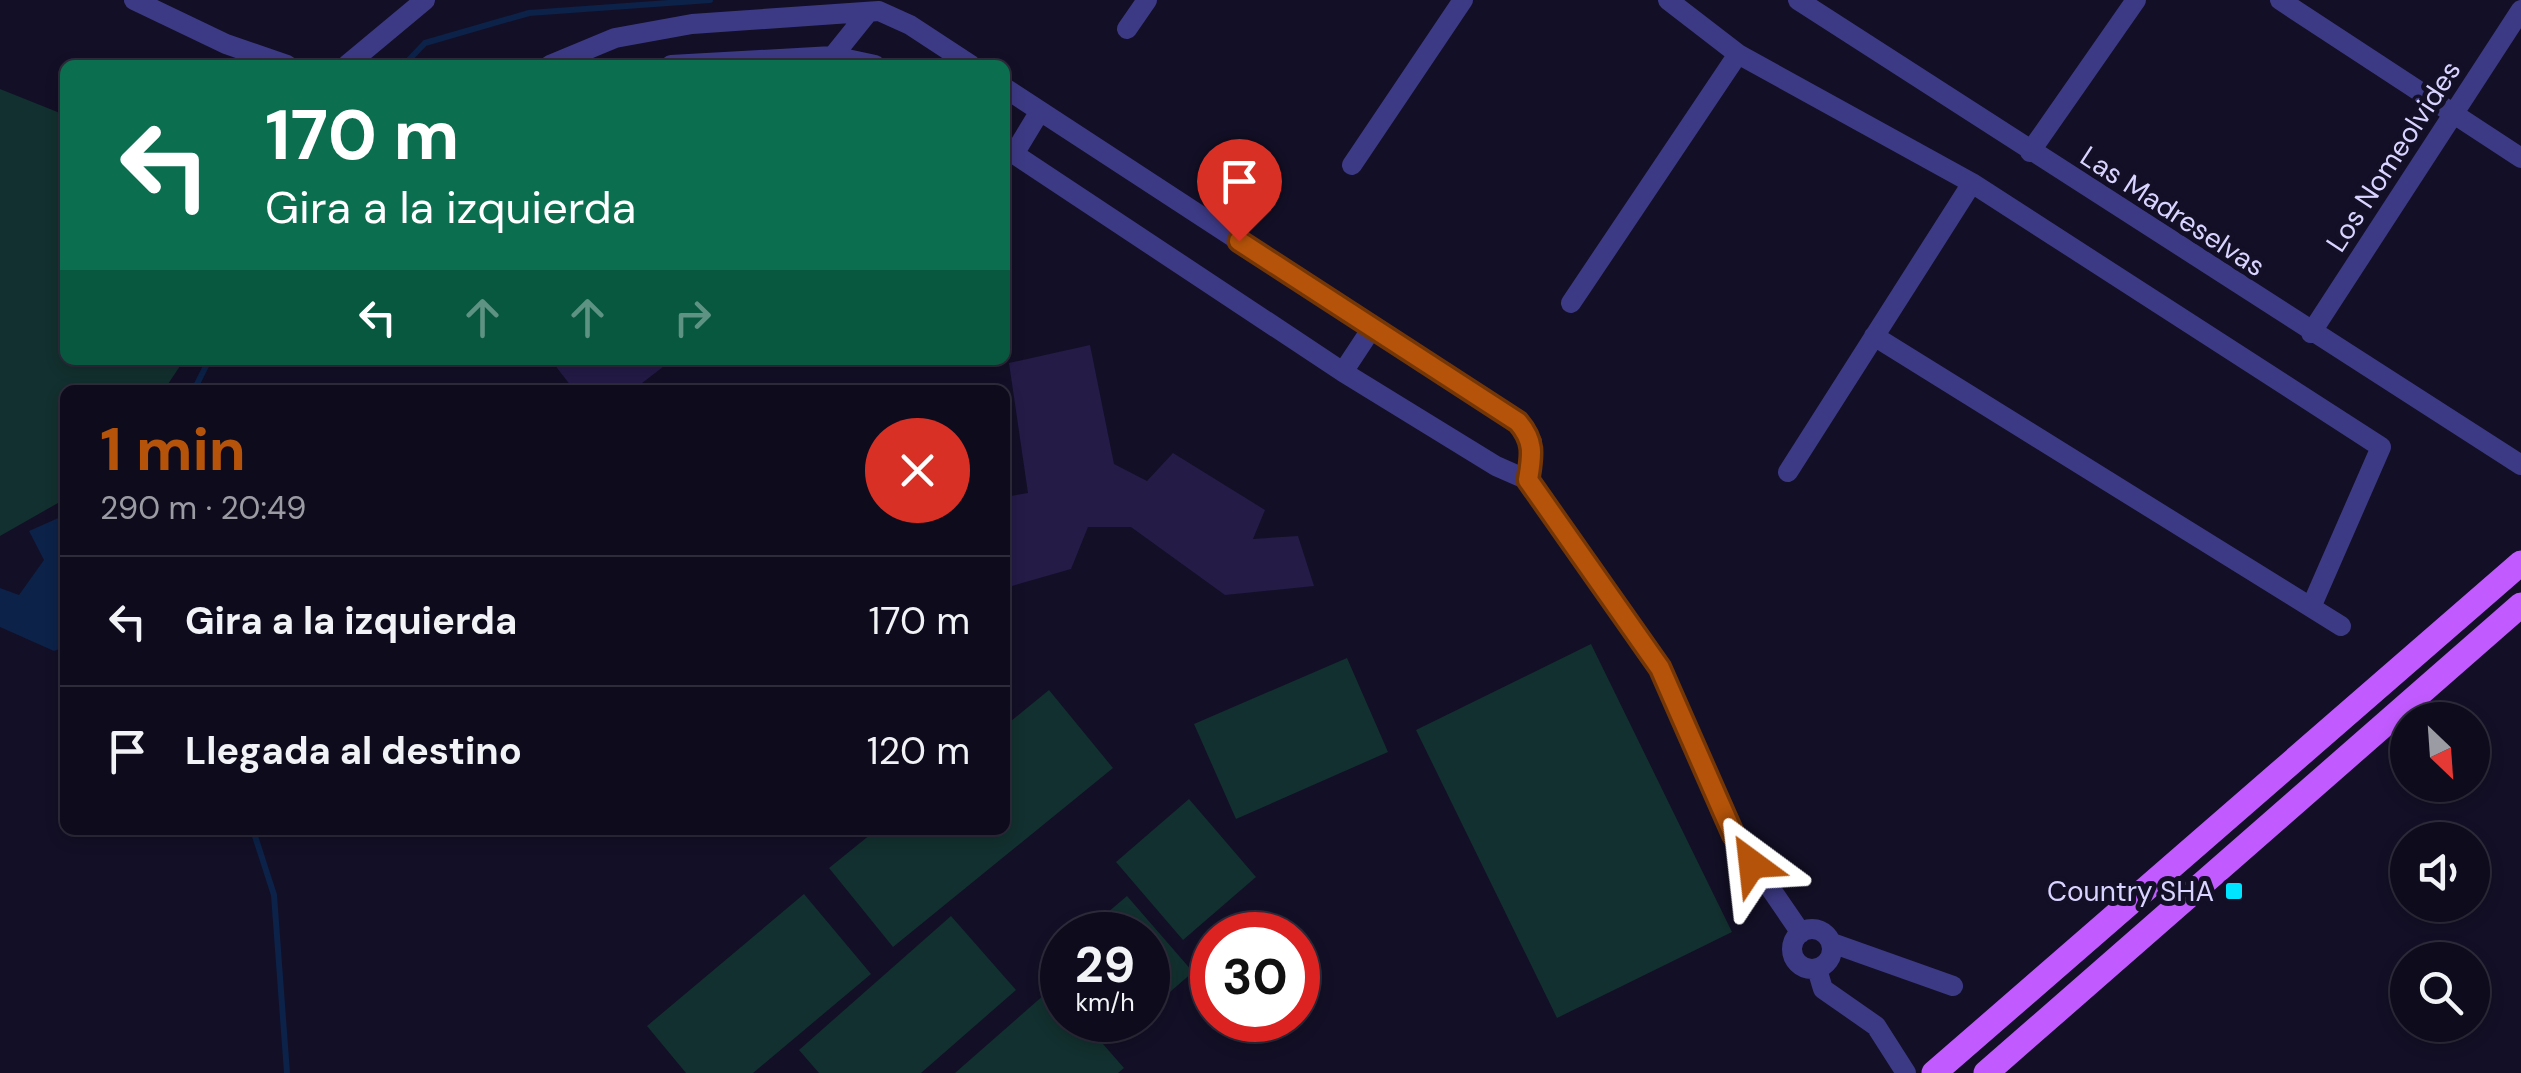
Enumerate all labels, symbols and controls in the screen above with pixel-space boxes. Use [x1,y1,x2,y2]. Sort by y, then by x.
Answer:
street label: Los Nomeolvides [2318,54,2469,259]
text: 170 m [265,90,459,181]
icon: left [100,100,230,230]
street label: Las Madreselvas [2073,138,2272,285]
pin [1197,139,1282,242]
icon: arrive [1212,154,1267,209]
text: Gira a la izquierda [265,178,636,237]
icon: left [350,290,405,345]
icon: ahead [455,290,510,345]
icon: ahead [560,290,615,345]
icon: right [665,290,720,345]
text: 1 min [100,410,246,489]
button: close [865,418,970,523]
text: 290 m · 20:49 [100,487,306,529]
icon: left [100,594,155,649]
text: Gira a la izquierda [185,596,517,646]
text: 170 m [868,596,970,646]
north arrow [2390,702,2490,802]
map controls [2390,702,2490,1042]
icon: arrive [100,724,155,779]
text: Llegada al destino [185,726,522,776]
text: 120 m [867,726,970,776]
position arrow [1700,812,1804,916]
button: sound [2390,822,2490,922]
place label: Country SHA [2047,873,2214,910]
marker: Country SHA [2223,880,2245,902]
speed limit sign: 30 [1190,912,1320,1042]
text: 29 [1075,932,1135,998]
button: search [2390,942,2490,1042]
text: km/h [1075,986,1135,1019]

